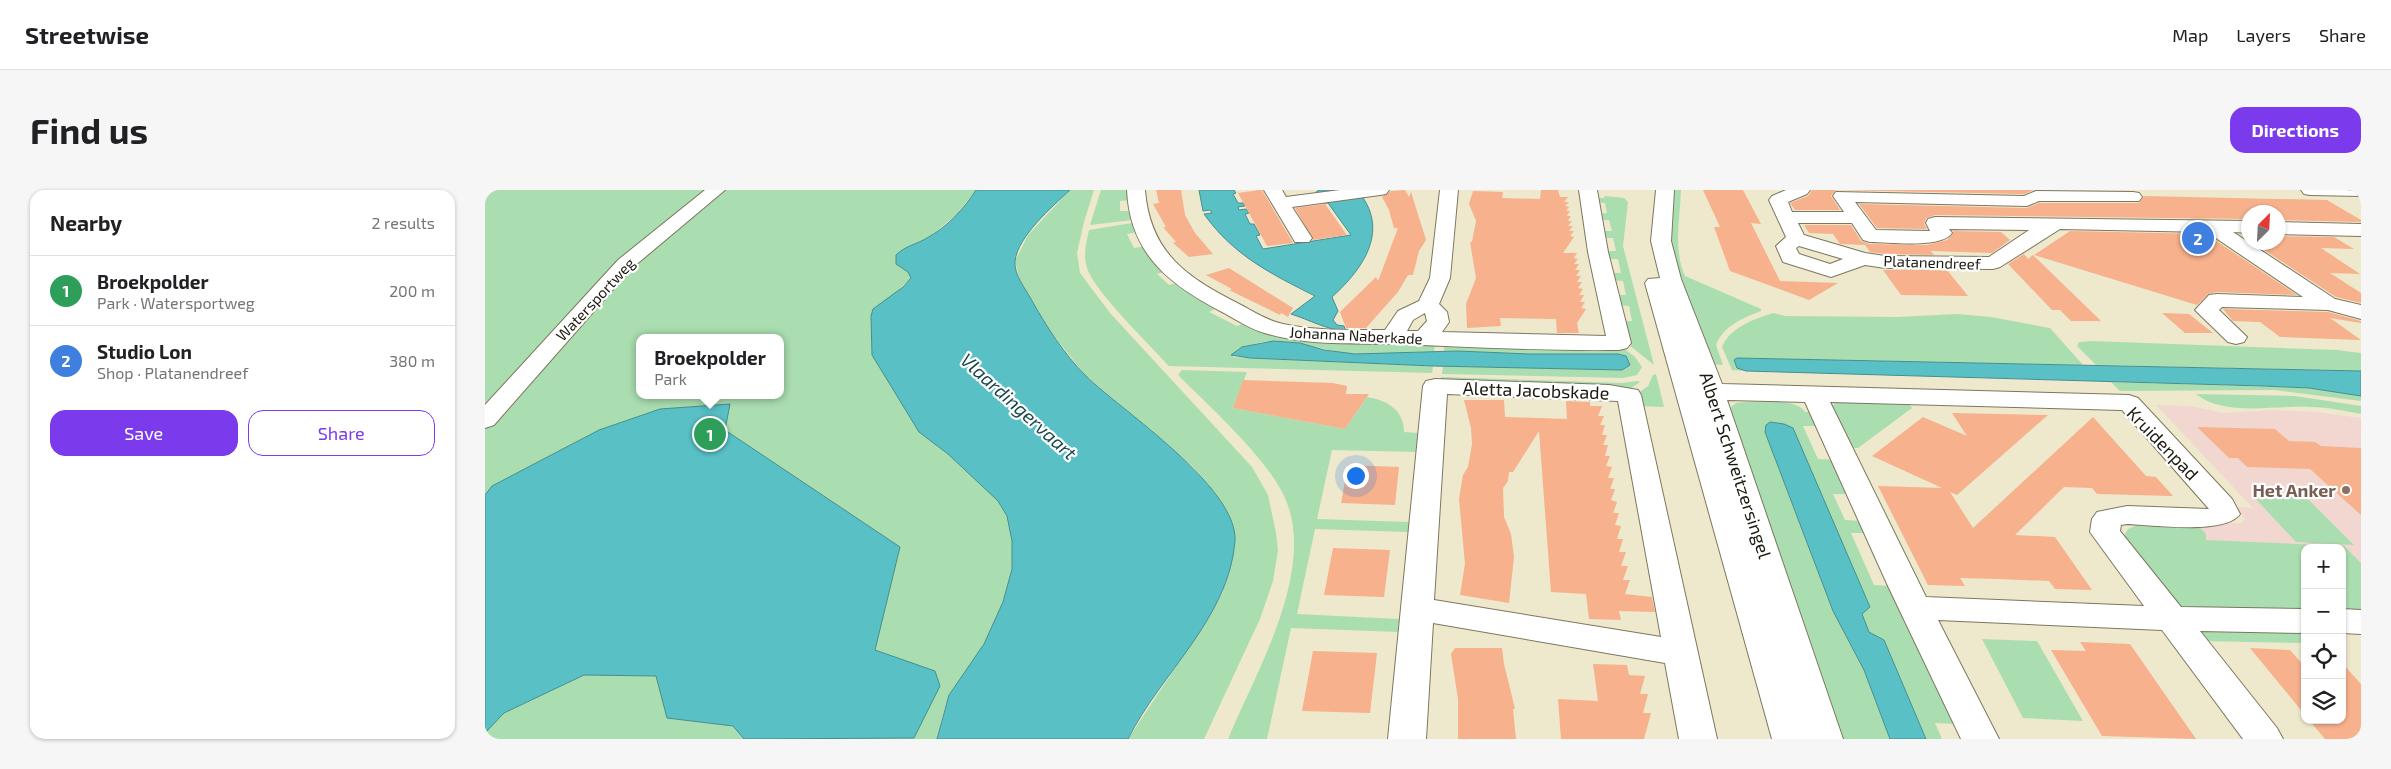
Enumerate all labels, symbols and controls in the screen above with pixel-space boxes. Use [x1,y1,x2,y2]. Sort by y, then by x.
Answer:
text: Streetwise [25,20,149,49]
text: Map [2172,24,2208,46]
text: Layers [2236,24,2291,46]
text: Share [2319,24,2366,46]
button: Directions [2230,107,2361,153]
text: Find us [30,109,148,151]
north arrow [2241,205,2286,250]
text: Nearby [50,210,122,235]
text: 2 results [372,213,435,232]
pin: 2 [2182,219,2214,257]
street label: Platanendreef [1883,251,1981,273]
street label: Watersportweg [552,253,639,344]
text: Broekpolder [97,270,209,293]
text: 1 [63,281,69,300]
text: 200 m [389,281,435,300]
text: Park · Watersportweg [97,293,255,312]
street label: Johanna Naberkade [1289,323,1423,347]
popup [636,334,784,399]
text: Studio Lon [97,340,192,363]
text: Broekpolder [654,346,766,369]
water label: Vlaardingervaart [956,348,1082,465]
text: 2 [61,351,71,370]
text: 380 m [389,351,435,370]
text: Shop · Platanendreef [97,363,248,382]
text: Park [654,369,687,388]
street label: Albert Schweitzersingel [1695,369,1777,562]
street label: Aletta Jacobskade [1462,376,1610,404]
street label: Kruidenpad [2123,402,2203,484]
button: Save [50,410,238,456]
button: Share [248,410,435,456]
pin: 1 [694,415,726,453]
your location [1343,463,1369,489]
place label: Het Anker [2252,479,2336,501]
marker: Het Anker [2340,484,2352,496]
map controls [2301,544,2346,724]
button: + [2301,544,2346,589]
button: − [2301,589,2346,634]
button: locate [2301,634,2346,679]
button: layers [2301,679,2346,724]

